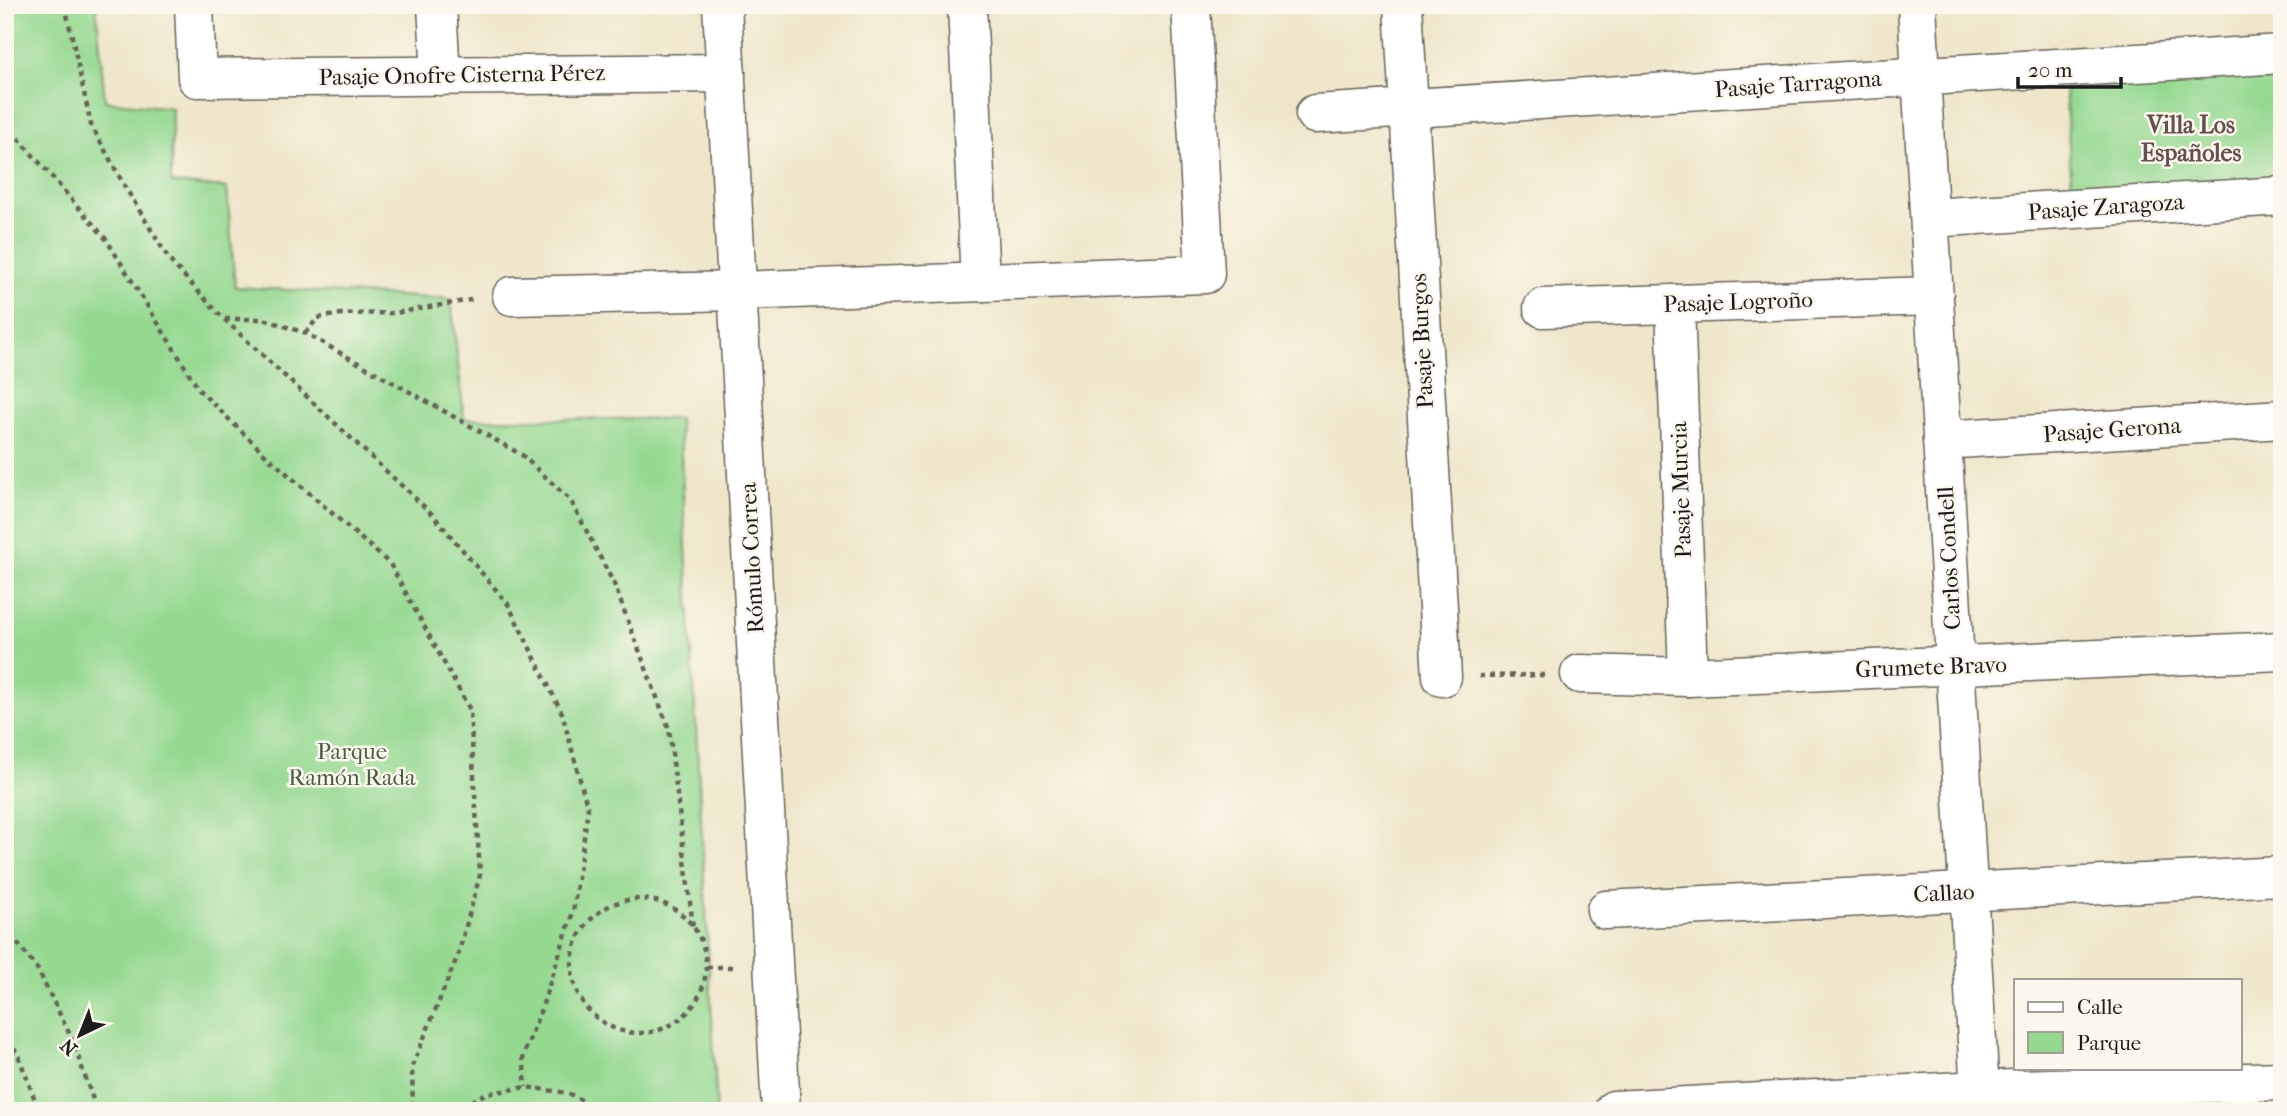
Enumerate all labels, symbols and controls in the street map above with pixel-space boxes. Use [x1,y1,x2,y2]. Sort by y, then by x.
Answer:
scale bar [2018,46,2121,90]
text: 20 m [2028,58,2073,82]
street label: Pasaje Onofre Cisterna Pérez [318,59,606,91]
street label: Pasaje Tarragona [1713,65,1883,103]
district label: Villa Los Españoles [2141,111,2241,167]
street label: Pasaje Zaragoza [2027,188,2186,226]
street label: Pasaje Burgos [1405,273,1439,409]
street label: Pasaje Logroño [1663,286,1813,318]
street label: Pasaje Gerona [2042,412,2182,448]
street label: Pasaje Murcia [1665,421,1697,559]
street label: Rómulo Correa [735,482,769,634]
street label: Carlos Condell [1932,485,1966,631]
street label: Grumete Bravo [1855,651,2007,683]
park label: Parque Ramón Rada [288,738,416,791]
street label: Callao [1913,878,1975,908]
legend [2014,979,2242,1070]
text: Calle [2077,995,2123,1019]
north arrow [46,1000,116,1070]
text: Parque [2077,1031,2141,1055]
text: N [56,1033,82,1060]

